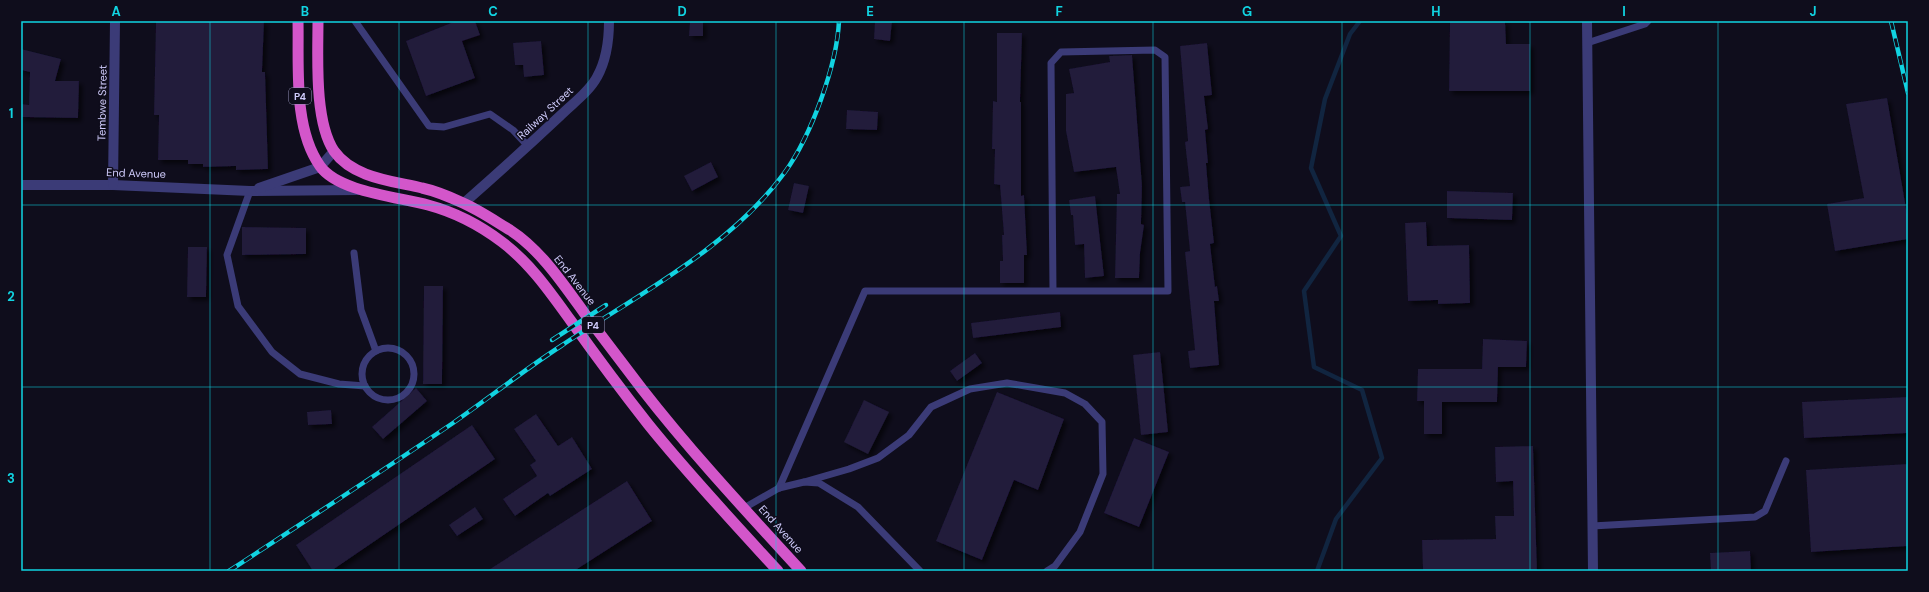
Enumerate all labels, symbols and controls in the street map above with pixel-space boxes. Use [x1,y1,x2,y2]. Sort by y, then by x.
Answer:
text: A [111,3,121,20]
text: B [301,3,309,20]
text: C [488,3,498,20]
text: D [677,3,687,20]
text: E [866,3,874,20]
text: F [1055,3,1063,20]
text: G [1242,3,1252,20]
text: H [1431,3,1441,20]
text: I [1622,3,1626,20]
text: J [1809,3,1817,20]
street label: Tembwe Street [94,65,110,141]
street label: Railway Street [514,83,576,143]
road number: P4 [289,88,311,104]
text: 1 [9,105,13,122]
street label: End Avenue [106,165,166,181]
street label: End Avenue [551,252,599,308]
text: 2 [7,288,15,305]
road number: P4 [582,317,604,333]
text: 3 [7,470,15,487]
street label: End Avenue [756,502,806,556]

